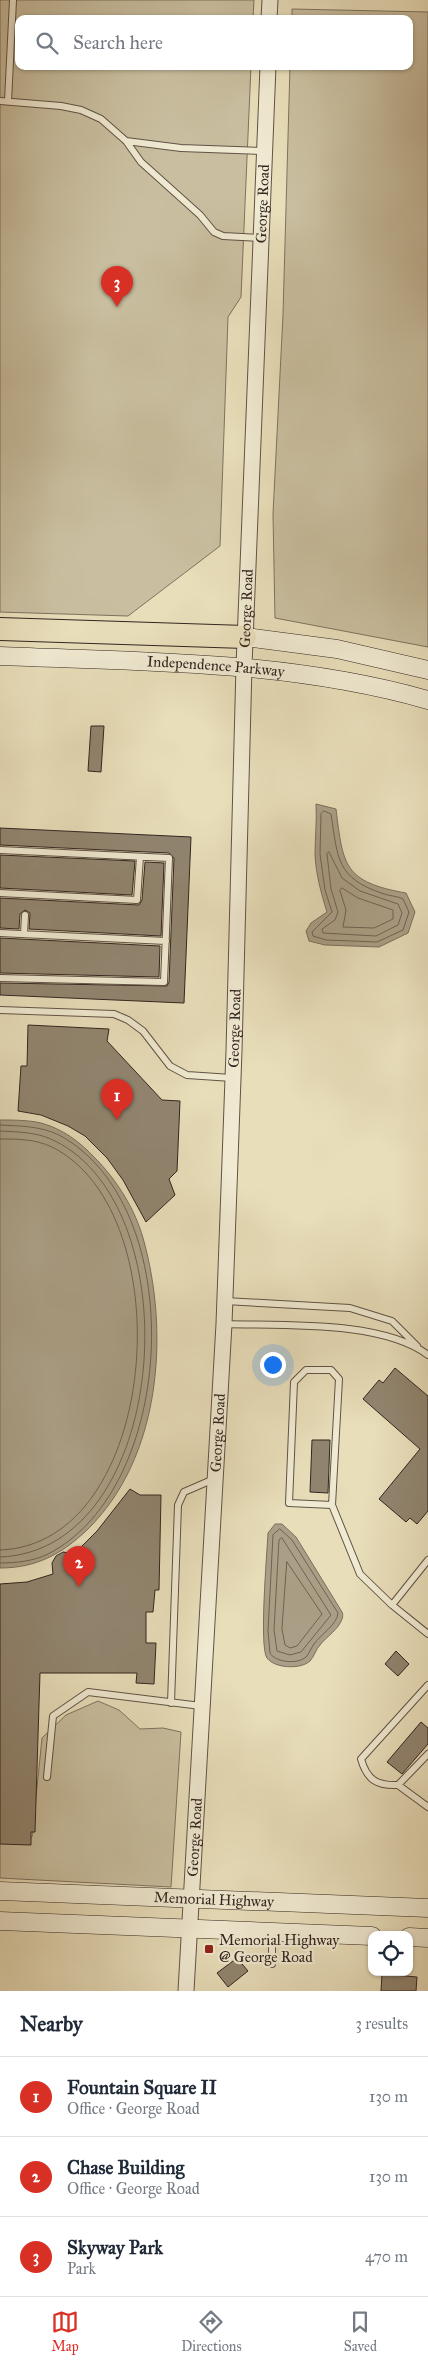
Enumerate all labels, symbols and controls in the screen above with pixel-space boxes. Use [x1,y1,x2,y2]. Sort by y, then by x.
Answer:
search box [15,15,413,70]
icon: search [33,29,61,57]
text: Search here [73,31,163,54]
street label: George Road [252,163,273,244]
pin: 3 [101,266,133,307]
street label: George Road [236,568,257,648]
street label: Independence Parkway [146,652,287,681]
street label: George Road [224,988,245,1068]
pin: 1 [101,1079,133,1120]
your location [260,1352,286,1378]
street label: George Road [207,1393,229,1473]
pin: 2 [63,1546,95,1587]
street label: George Road [184,1797,206,1877]
street label: Memorial Highway [153,1888,275,1911]
place label: Memorial Highway @ George Road [219,1931,340,1966]
map controls [368,1931,413,1976]
button: locate [368,1931,413,1976]
marker: Memorial Highway @ George Road [203,1943,215,1955]
text: Nearby [20,2011,83,2037]
text: 3 results [355,2014,408,2033]
text: Fountain Square II [67,2076,217,2099]
text: 1 [33,2087,39,2106]
text: 130 m [369,2087,408,2106]
text: Office · George Road [67,2099,200,2118]
text: Chase Building [67,2156,184,2179]
text: 2 [32,2167,40,2186]
text: 130 m [369,2167,408,2186]
text: Office · George Road [67,2179,200,2198]
text: Skyway Park [67,2236,163,2259]
text: 3 [33,2247,39,2266]
text: 470 m [365,2247,408,2266]
text: Park [67,2259,96,2278]
tab: Map [51,2308,79,2355]
tab: Directions [181,2308,242,2355]
tab: Saved [344,2308,377,2355]

